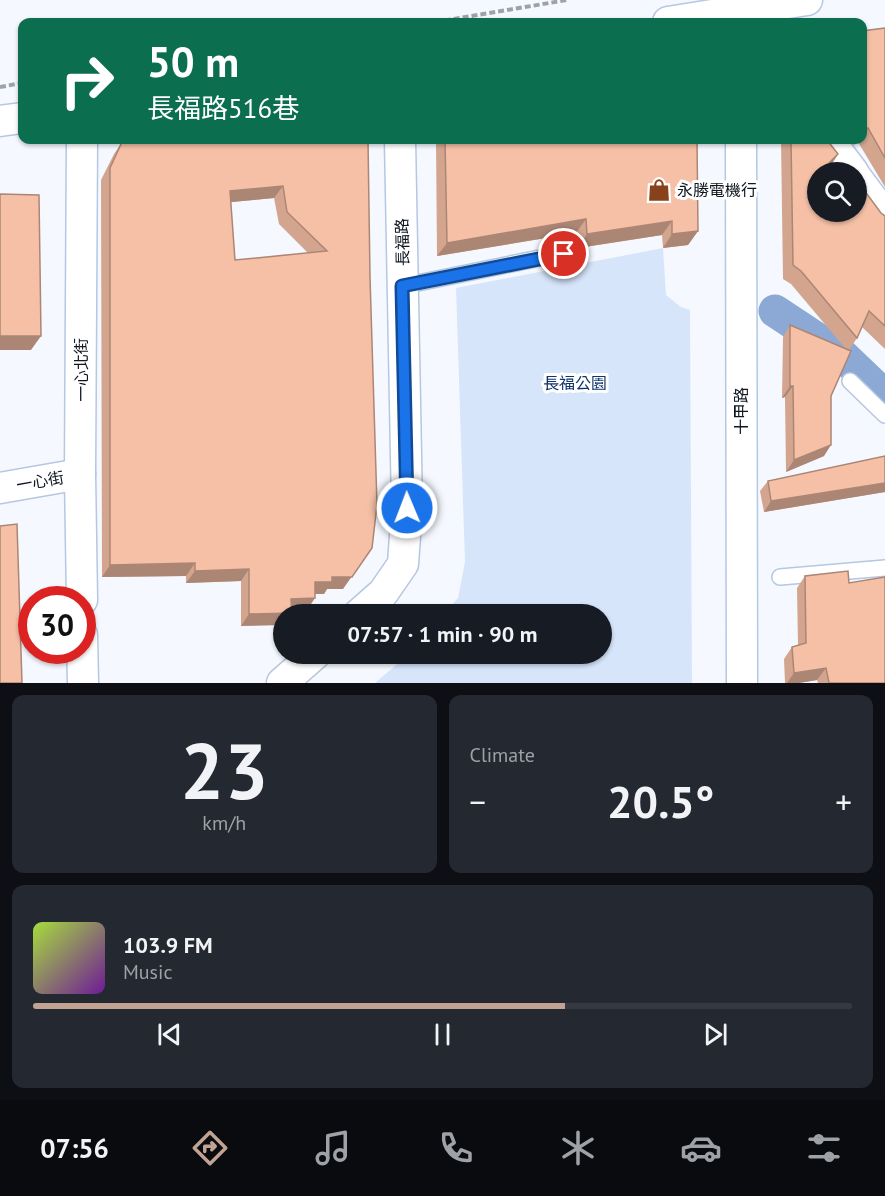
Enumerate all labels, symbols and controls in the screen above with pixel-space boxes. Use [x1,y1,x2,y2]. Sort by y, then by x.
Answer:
text: 50 m [147,34,239,89]
icon: right [48,42,126,120]
text: 長福路516巷 [147,91,299,125]
map controls [807,162,867,222]
button: search [807,162,867,222]
shop icon: 永勝電機行 [646,177,672,203]
place label: 永勝電機行 [677,180,757,200]
street label: 長福路 [392,218,412,266]
pin [538,228,589,279]
icon: arrive [547,237,580,270]
street label: 一心北街 [71,338,91,402]
park label: 長福公園 [543,373,607,393]
street label: 十甲路 [731,387,751,435]
street label: 一心街 [15,467,65,495]
position arrow [375,476,439,540]
speed limit sign: 30 [18,586,96,664]
text: 07:57 · 1 min · 90 m [348,620,537,648]
text: 23 [180,720,268,821]
text: Climate [470,742,535,768]
text: 20.5° [607,772,714,830]
text: − [470,780,486,823]
text: + [835,780,852,823]
text: km/h [202,810,246,836]
text: 103.9 FM [123,931,213,959]
text: Music [123,959,172,985]
icon: previous [153,1018,186,1051]
icon: pause [426,1018,459,1051]
icon: next [699,1018,732,1051]
icon: directions [189,1127,231,1169]
icon: music [312,1127,354,1169]
icon: phone [435,1127,477,1169]
icon: climate [557,1127,599,1169]
icon: car [680,1127,722,1169]
icon: filters [803,1127,845,1169]
text: 07:56 [40,1131,109,1165]

